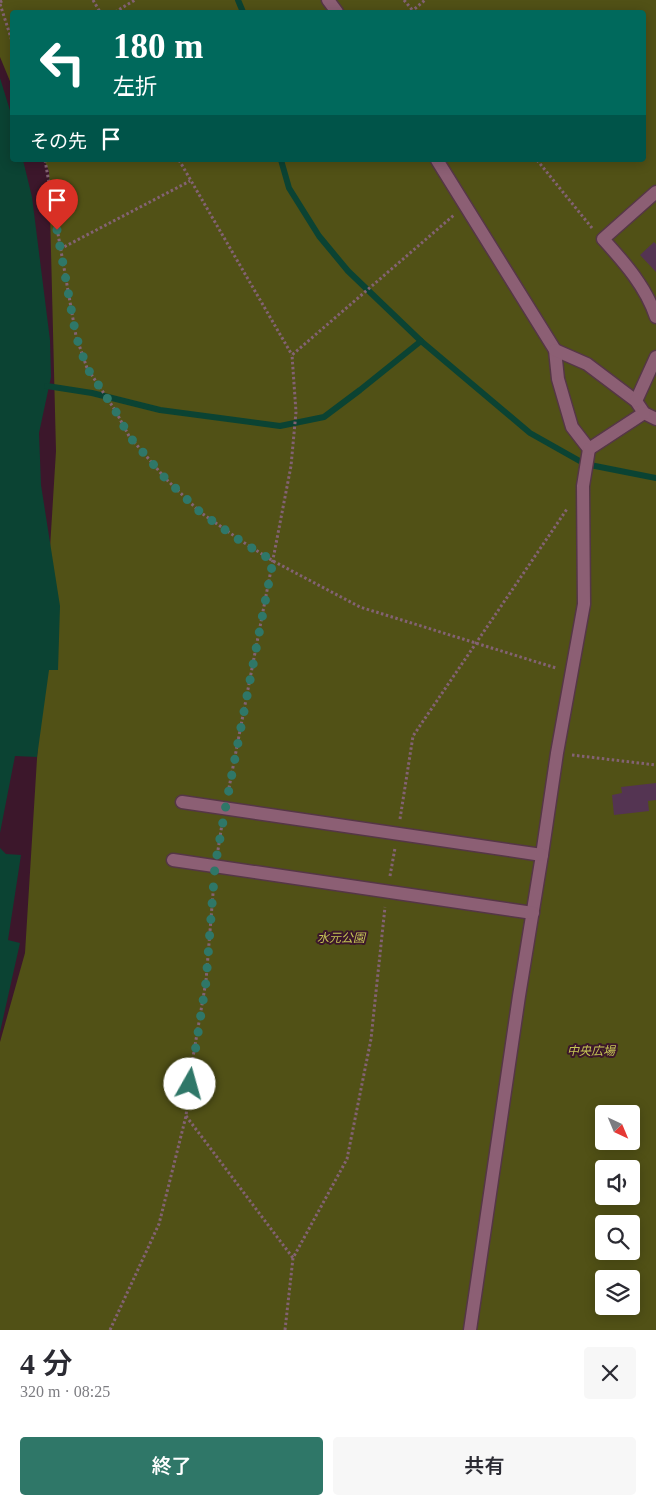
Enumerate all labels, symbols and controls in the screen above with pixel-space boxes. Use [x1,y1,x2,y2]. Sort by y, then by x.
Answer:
text: 180 m [113,27,203,66]
icon: left [30,30,95,95]
text: 左折 [113,74,157,99]
icon: arrive [97,125,125,153]
text: その先 [30,131,87,152]
pin [36,179,78,230]
icon: arrive [43,186,71,214]
park label: 水元公園 [317,931,367,945]
park label: 中央広場 [567,1044,617,1058]
position arrow [163,1057,215,1109]
north arrow [595,1105,640,1150]
map controls [595,1105,640,1315]
button: sound [595,1160,640,1205]
button: search [595,1215,640,1260]
button: layers [595,1270,640,1315]
text: 4 分 [20,1347,73,1380]
button: close [584,1347,636,1399]
text: 320 m · 08:25 [20,1383,110,1400]
button: 終了 [20,1437,323,1495]
button: 共有 [333,1437,636,1495]

